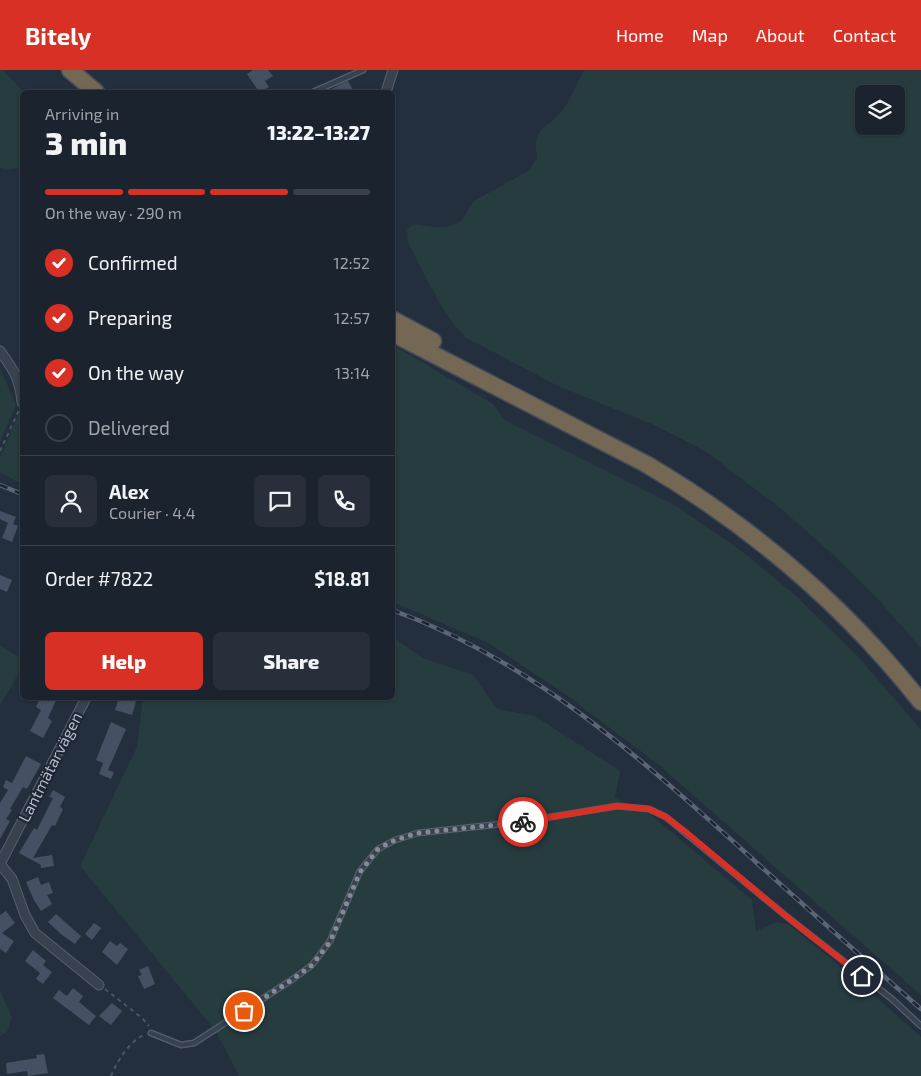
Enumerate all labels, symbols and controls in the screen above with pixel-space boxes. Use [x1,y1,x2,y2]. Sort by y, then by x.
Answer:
text: Bitely [25,21,91,50]
text: Home [616,24,664,46]
text: Map [692,24,728,46]
text: About [756,24,805,46]
text: Contact [833,24,896,46]
map controls [855,85,905,135]
button: layers [855,85,905,135]
text: Arriving in [45,104,119,123]
text: 13:22–13:27 [267,121,370,144]
text: 3 min [45,123,127,161]
text: On the way · 290 m [45,203,182,222]
icon: check [45,249,73,277]
text: Confirmed [88,251,178,274]
text: 12:52 [333,253,370,272]
icon: check [45,304,73,332]
text: Preparing [88,306,172,329]
text: 12:57 [334,308,370,327]
icon: check [45,359,73,387]
text: On the way [88,361,184,384]
text: 13:14 [335,363,370,382]
text: Delivered [88,416,170,439]
button: person [45,475,97,527]
button: chat [254,475,306,527]
button: phone [318,475,370,527]
text: Alex [109,480,149,503]
text: Courier · 4.4 [109,503,196,522]
text: Order #7822 [45,567,153,590]
text: $18.81 [314,567,370,590]
button: Help [45,632,203,690]
button: Share [213,632,370,690]
street label: Lantmätarvägen [14,709,85,825]
courier [498,797,548,847]
icon: bike [509,808,537,836]
pin [841,955,883,997]
icon: home [848,962,876,990]
pin [223,990,265,1032]
icon: bag [230,997,258,1025]

